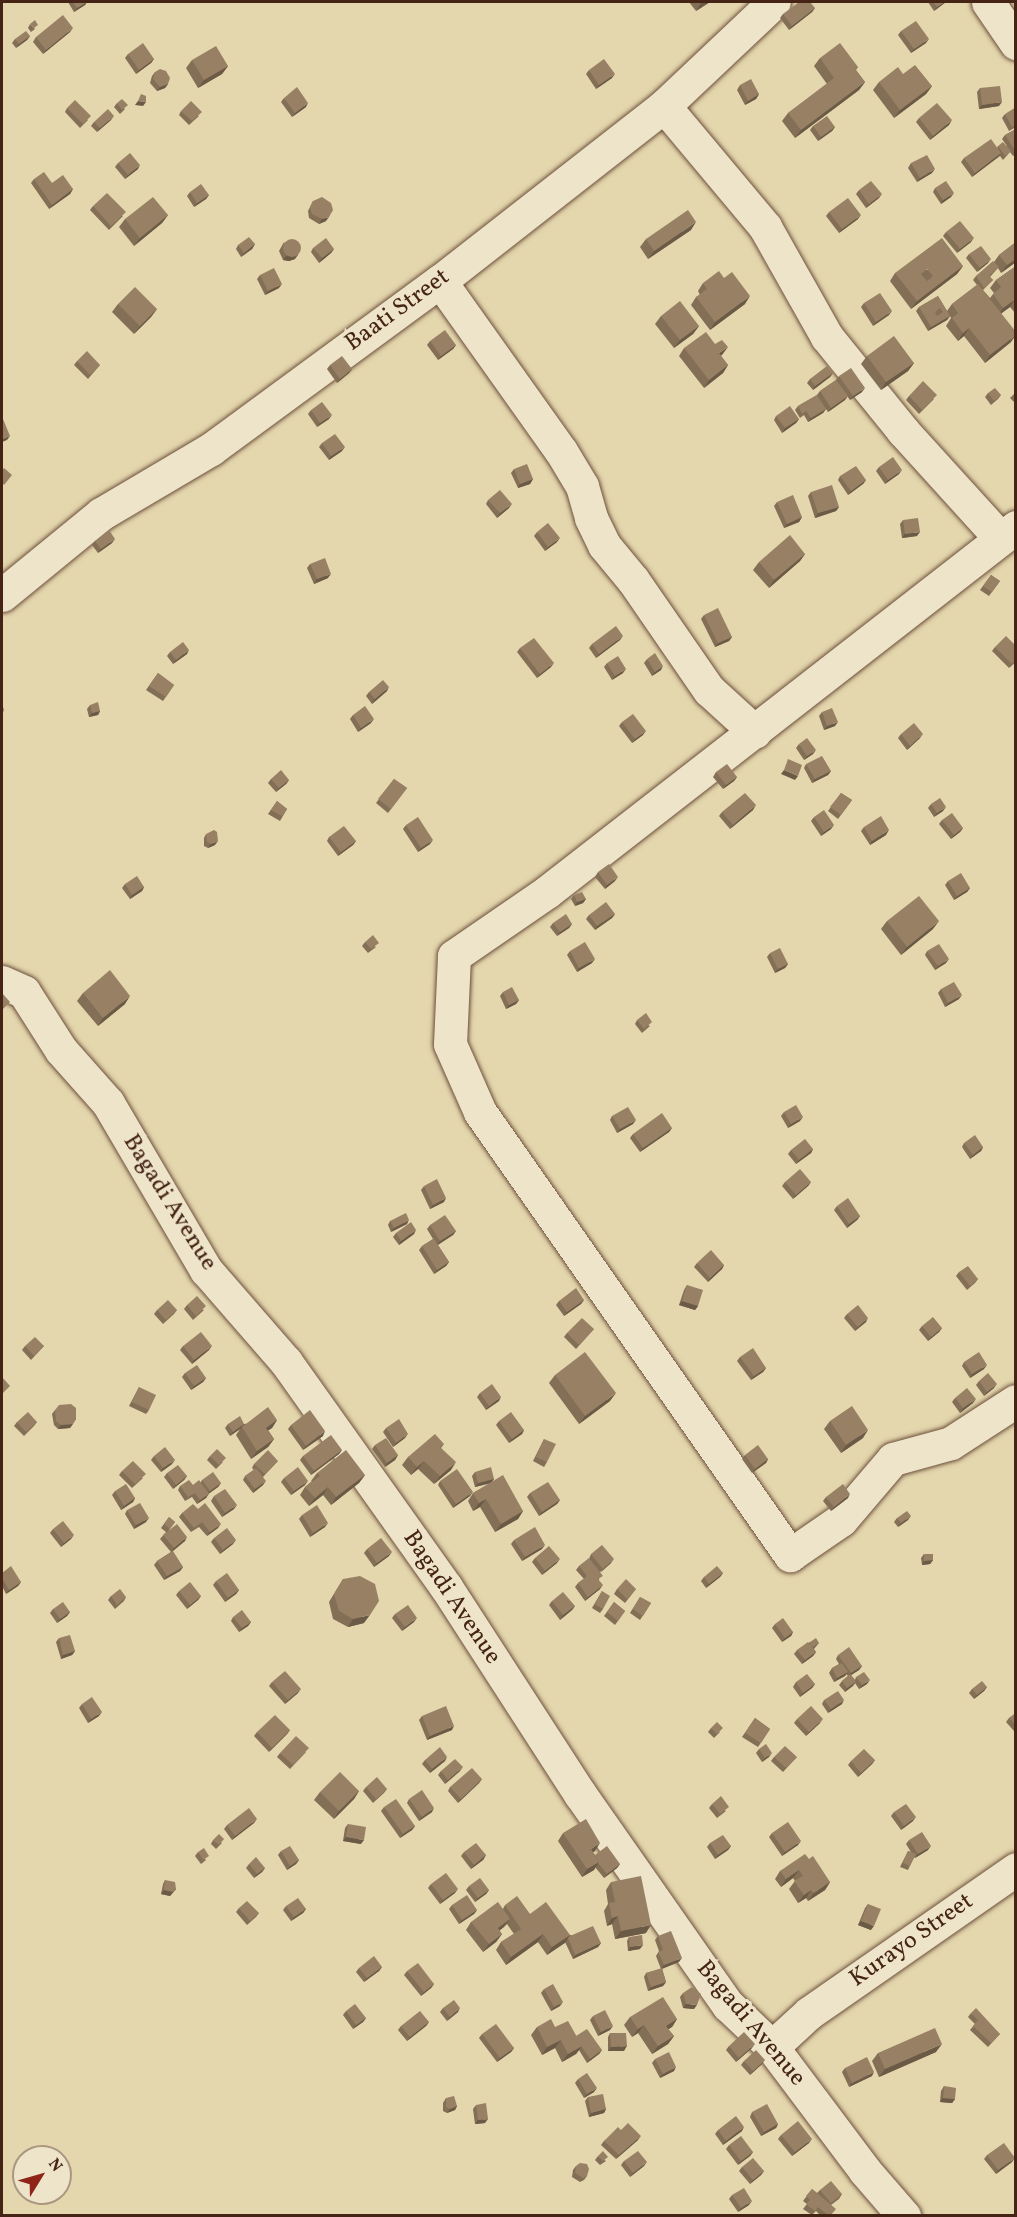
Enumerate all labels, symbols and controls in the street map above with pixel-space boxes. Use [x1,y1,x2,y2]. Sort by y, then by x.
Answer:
street label: Baati Street [340,264,456,358]
street label: Bagadi Avenue [116,1130,222,1276]
street label: Bagadi Avenue [396,1526,506,1670]
street label: Kurayo Street [845,1888,979,1994]
street label: Bagadi Avenue [689,1955,811,2093]
north arrow [12,2145,72,2205]
text: N [42,2154,67,2177]

